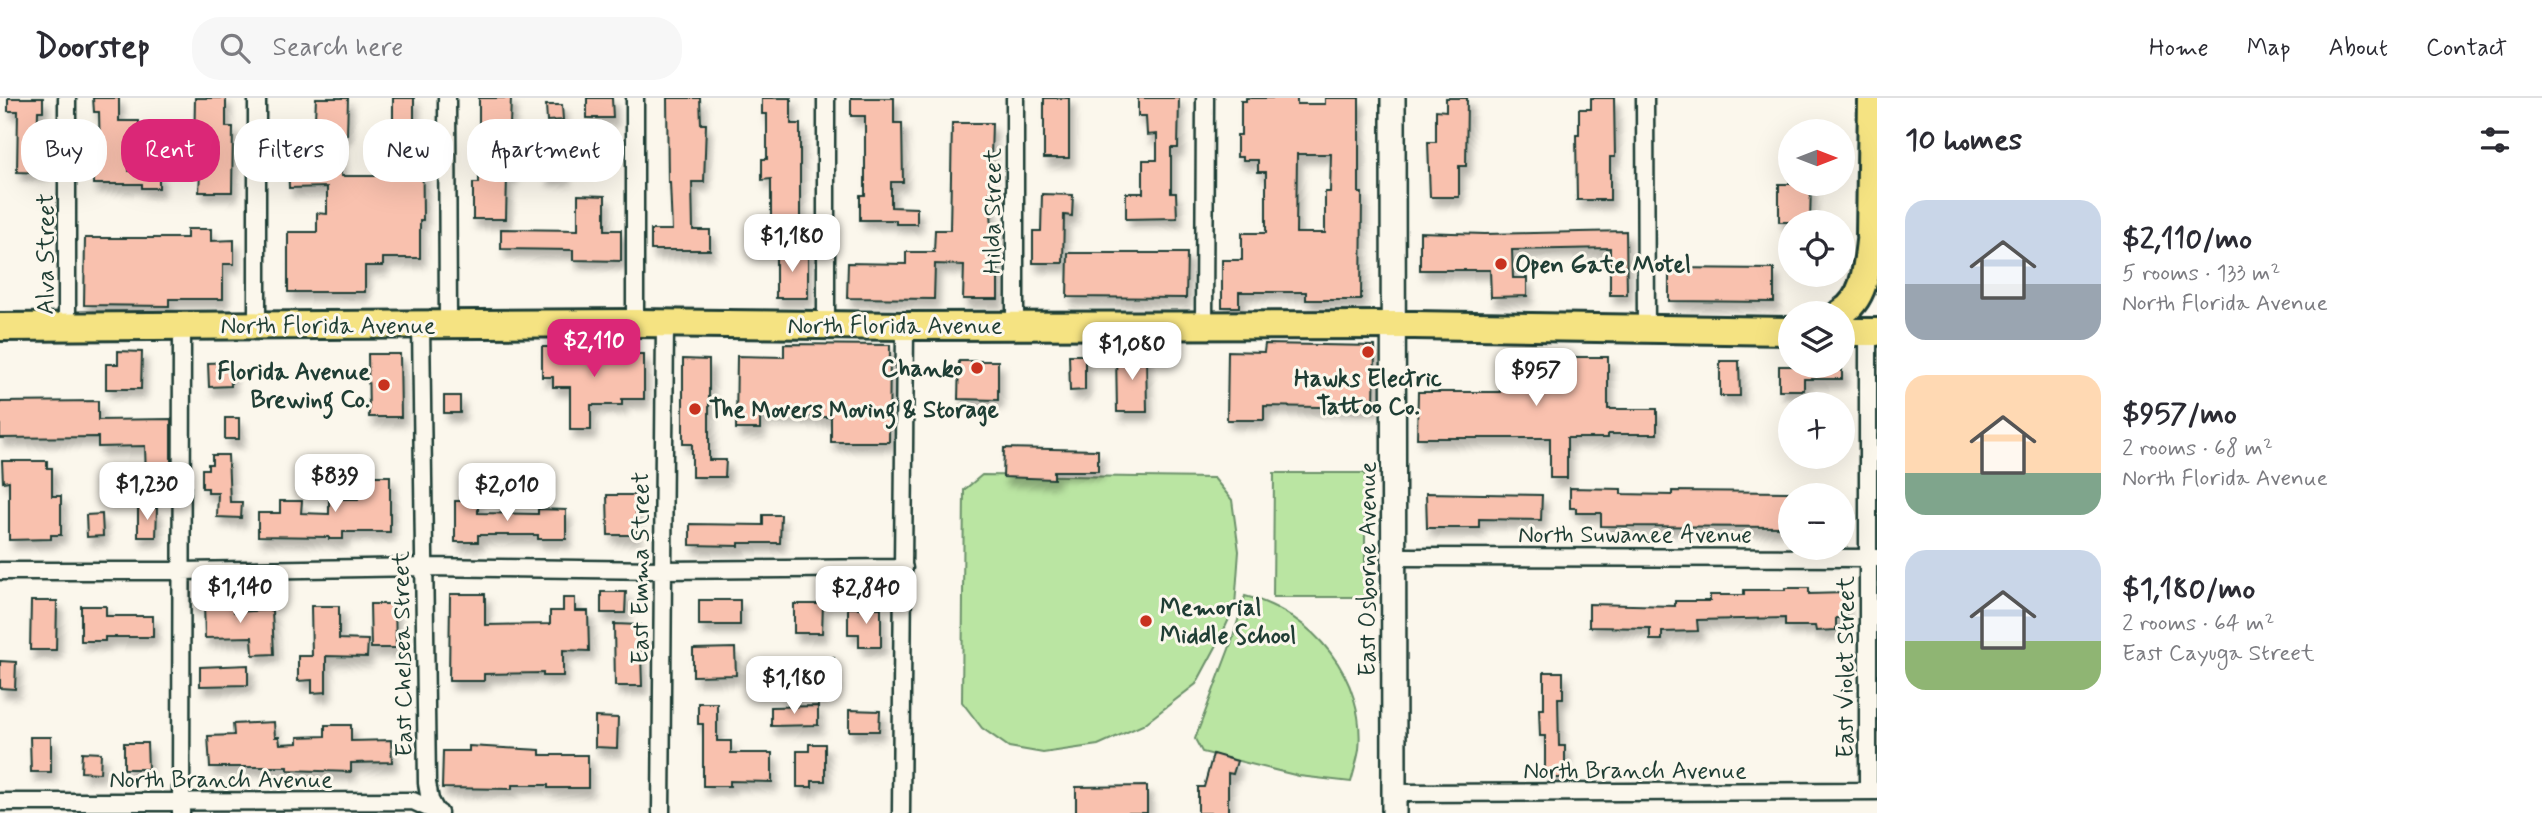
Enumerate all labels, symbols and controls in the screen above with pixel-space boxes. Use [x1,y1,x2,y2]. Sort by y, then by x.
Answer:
search box [192,17,682,80]
text: Doorstep [35,26,150,70]
icon: search [216,29,254,67]
text: Search here [272,31,403,65]
text: Home [2149,33,2209,64]
text: Map [2247,33,2291,64]
text: About [2329,33,2388,64]
text: Contact [2426,33,2507,64]
chip: Buy [21,119,107,182]
chip: Rent [121,119,220,182]
chip: Filters [234,119,349,182]
chip: New [363,119,453,182]
chip: Apartment [467,119,624,182]
north arrow [1778,119,1855,196]
map controls [1778,119,1855,560]
text: 10 homes [1905,121,2022,160]
icon: filters [2476,121,2514,159]
street label: Hilda Street [978,148,1009,274]
street label: Alva Street [31,193,62,315]
button: locate [1778,210,1855,287]
pin: $1,180 [735,214,849,274]
text: $2,110/mo [2122,220,2252,259]
text: $1,180 [760,222,824,252]
icon: home [1961,228,2045,312]
place label: Open Gate Motel [1515,250,1691,281]
marker: Open Gate Motel [1493,256,1509,272]
text: 5 rooms · 133 m² [2122,259,2281,289]
text: North Florida Avenue [2122,289,2328,319]
button: layers [1778,301,1855,378]
street label: North Florida Avenue [221,311,436,342]
street label: North Florida Avenue [788,311,1003,342]
pin: $2,110 [537,320,651,379]
pin: $1,080 [1075,322,1189,382]
text: $2,110 [563,327,625,357]
text: $1,080 [1098,330,1166,360]
marker: Hawks Electric Tattoo Co. [1360,344,1376,360]
pin: $957 [1495,348,1577,408]
place label: Chanko [881,354,963,385]
text: $957 [1511,356,1561,386]
place label: Florida Avenue Brewing Co. [217,357,370,419]
marker: Chanko [969,360,985,376]
place label: Hawks Electric Tattoo Co. [1294,364,1442,423]
marker: Florida Avenue Brewing Co. [376,377,392,393]
button: + [1778,392,1855,469]
place label: The Movers Moving & Storage [709,395,999,429]
text: $957/mo [2122,395,2237,434]
marker: The Movers Moving & Storage [687,401,703,417]
icon: home [1961,403,2045,487]
text: 2 rooms · 68 m² [2122,434,2273,464]
pin: $839 [294,454,376,514]
street label: East Osborne Avenue [1353,461,1384,677]
pin: $1,230 [90,462,204,522]
text: $839 [311,462,359,492]
pin: $2,010 [450,464,564,523]
text: North Florida Avenue [2122,464,2328,494]
text: $1,230 [115,470,179,500]
text: $2,010 [475,471,539,501]
street label: East Emma Street [626,472,657,664]
button: − [1778,483,1855,560]
street label: North Suwanee Avenue [1518,520,1752,551]
street label: East Chelsea Street [386,551,421,757]
pin: $1,140 [183,566,297,625]
pin: $2,840 [809,566,923,626]
text: $1,180/mo [2122,570,2255,609]
text: $1,140 [207,573,273,603]
text: $2,840 [832,574,900,604]
street label: East Violet Street [1831,576,1862,758]
icon: home [1961,578,2045,662]
place label: Memorial Middle School [1160,593,1296,652]
text: 2 rooms · 64 m² [2122,609,2274,639]
marker: Memorial Middle School [1138,613,1154,629]
text: East Cayuga Street [2122,639,2314,669]
pin: $1,180 [737,656,851,716]
text: $1,180 [762,664,826,694]
street label: North Branch Avenue [1523,756,1747,787]
street label: North Branch Avenue [109,765,333,796]

